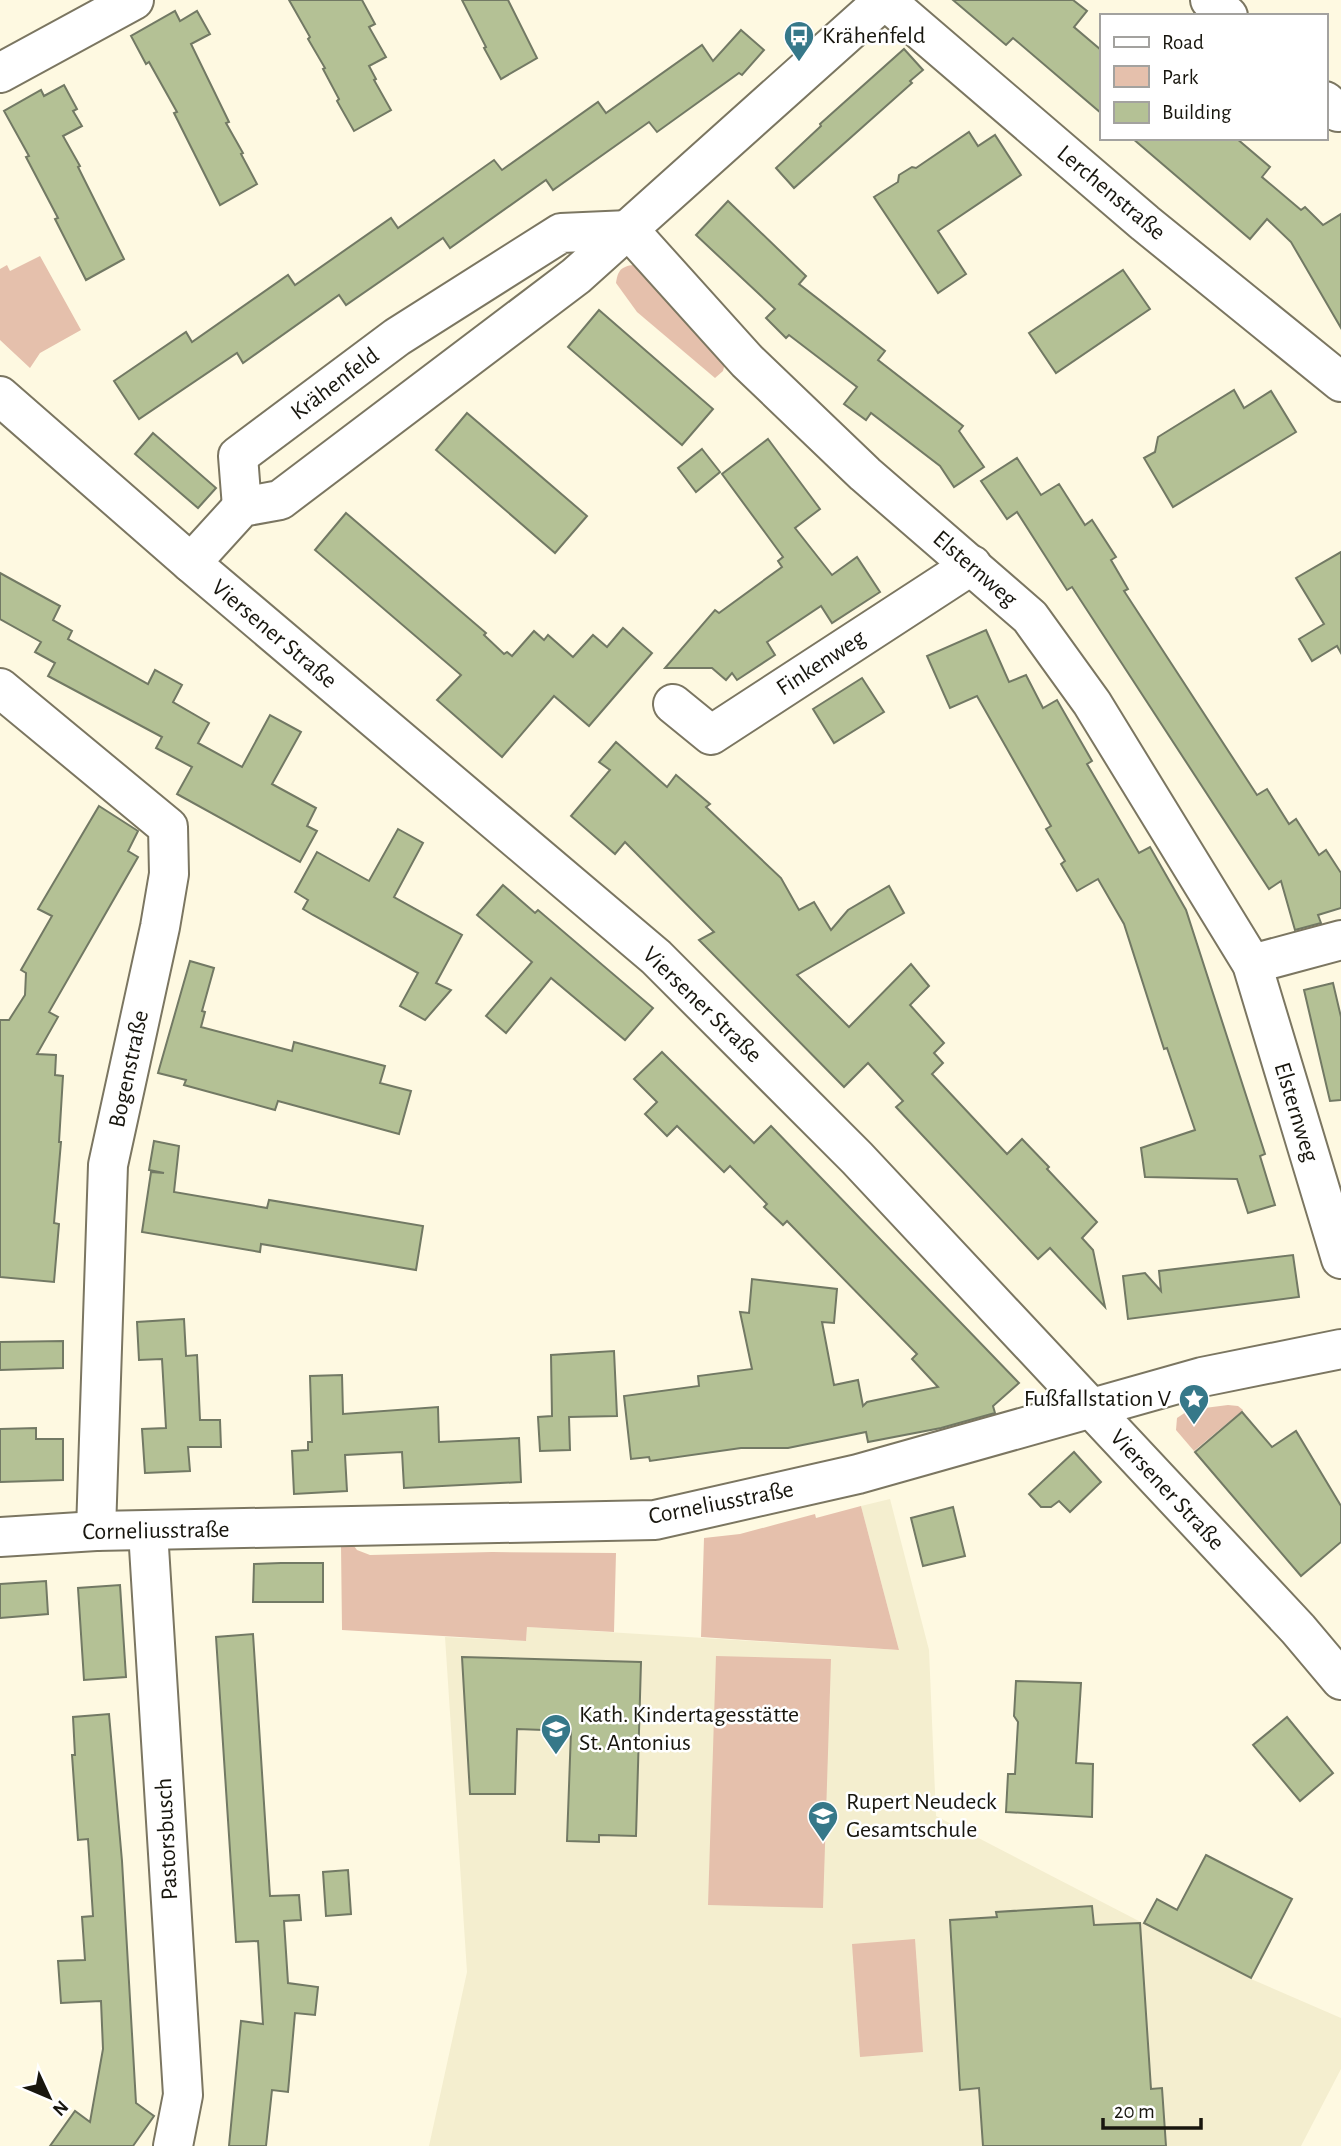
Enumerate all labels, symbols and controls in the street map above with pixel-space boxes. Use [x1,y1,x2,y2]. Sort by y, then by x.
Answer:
legend [1100,14,1327,140]
bus stop icon: Krähenfeld [782,19,816,63]
place label: Krähenfeld [822,24,925,48]
text: Road [1162,32,1204,53]
text: Park [1162,67,1199,88]
text: Building [1162,102,1232,123]
street label: Lerchenstraße [1052,141,1170,245]
street label: Krähenfeld [286,343,384,425]
street label: Elsternweg [928,526,1022,612]
street label: Viersener Straße [207,575,341,693]
street label: Finkenweg [772,625,870,700]
street label: Viersener Straße [638,942,766,1068]
street label: Bogenstraße [105,1008,153,1130]
street label: Elsternweg [1269,1059,1323,1165]
place icon: Fußfallstation V [1177,1382,1211,1426]
place label: Fußfallstation V [1024,1387,1171,1411]
street label: Viersener Straße [1105,1425,1229,1555]
street label: Corneliusstraße [647,1477,795,1529]
street label: Corneliusstraße [82,1518,230,1544]
place label: Kath. Kindertagesstätte St. Antonius [579,1703,799,1755]
school or university icon: Kath. Kindertagesstätte St. Antonius [539,1712,573,1756]
street label: Pastorsbusch [152,1777,182,1901]
place label: Rupert Neudeck Gesamtschule [846,1790,997,1842]
school or university icon: Rupert Neudeck Gesamtschule [806,1799,840,1843]
north arrow [14,2062,84,2132]
scale bar [1103,2086,1201,2130]
text: N [49,2096,72,2119]
text: 20 m [1114,2101,1155,2122]

